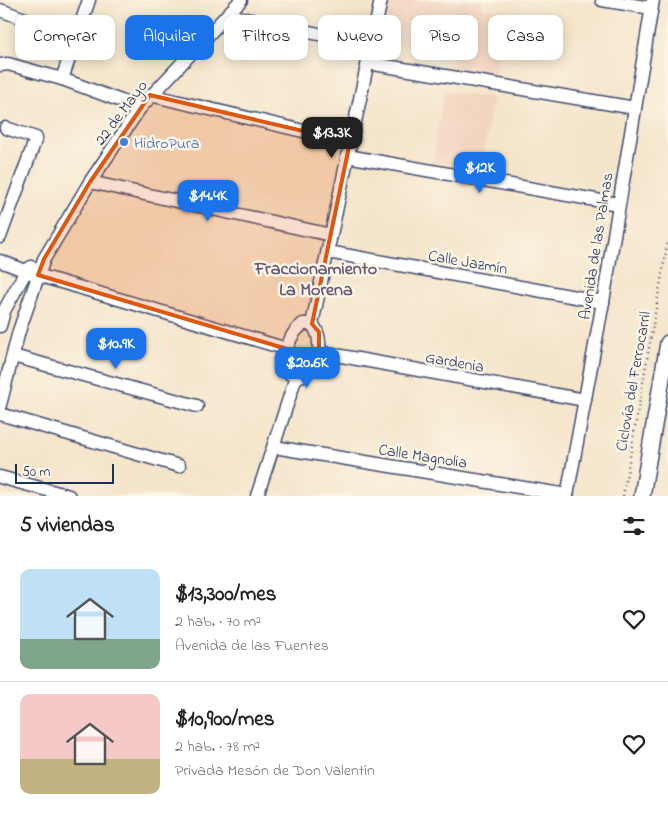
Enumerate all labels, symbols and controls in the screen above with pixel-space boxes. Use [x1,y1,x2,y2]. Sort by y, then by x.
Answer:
chip: Comprar [15,15,115,60]
chip: Alquilar [125,15,214,60]
chip: Filtros [224,15,308,60]
chip: Nuevo [318,15,401,60]
chip: Piso [411,15,478,60]
chip: Casa [488,15,563,60]
street label: 22 de Mayo [89,76,154,151]
pin: $13.3K [291,116,373,159]
text: $13.3K [312,121,352,145]
place label: HidroPura [134,132,199,156]
marker: HidroPura [118,136,130,148]
pin: $12K [450,152,510,194]
text: $12K [465,156,495,180]
street label: Avenida de las Palmas [574,171,620,322]
pin: $14.4K [167,180,249,222]
text: $14.4K [189,184,227,208]
street label: Calle Jazmín [426,244,509,282]
district label: Fraccionamiento La Morena [254,257,377,304]
street label: Ciclovía del Ferrocarril [610,309,658,453]
pin: $10.9K [75,328,157,370]
text: $10.9K [97,332,135,356]
pin: $20.6K [266,346,348,389]
street label: Gardenia [423,346,486,380]
text: $20.6K [286,351,328,375]
street label: Calle Magnolia [377,438,469,476]
scale bar [15,461,114,484]
text: 50 m [22,462,50,483]
text: 5 viviendas [20,511,115,541]
icon: filters [620,512,648,540]
text: $13,300/mes [175,580,276,610]
icon: home [60,589,120,649]
icon: heart [620,605,648,633]
text: 2 hab. · 70 m² [175,610,261,634]
text: Avenida de las Fuentes [175,634,329,658]
text: $10,900/mes [175,705,274,735]
icon: home [60,714,120,774]
icon: heart [620,730,648,758]
text: 2 hab. · 78 m² [175,735,260,759]
text: Privada Mesón de Don Valentín [175,759,375,783]

